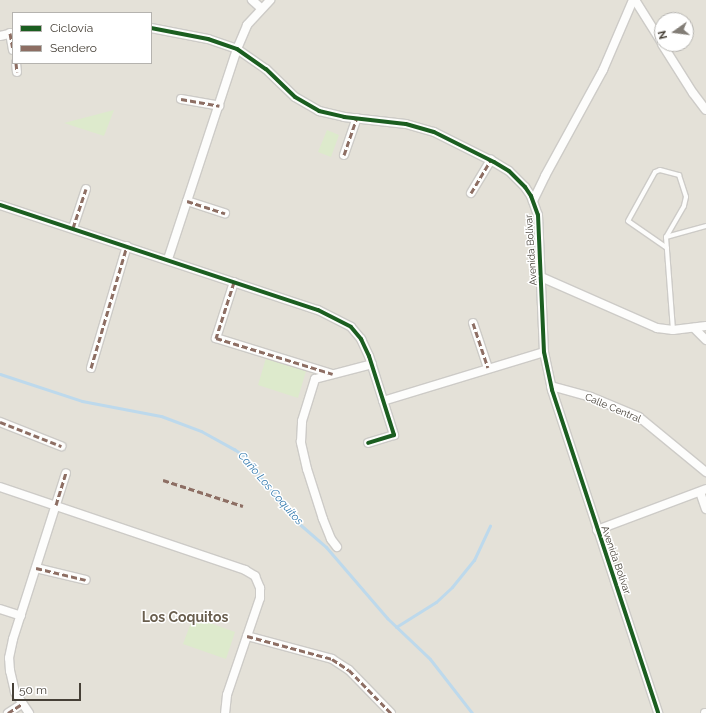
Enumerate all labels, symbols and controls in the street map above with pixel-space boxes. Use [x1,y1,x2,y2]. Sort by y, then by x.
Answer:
legend [12,12,152,64]
north arrow [654,12,694,52]
text: Ciclovía [50,21,93,35]
text: N [656,29,670,40]
text: Sendero [50,41,97,55]
street label: Avenida Bolívar [523,214,539,286]
street label: Calle Central [583,391,643,425]
water label: Caño Los Coquitos [235,450,305,528]
street label: Avenida Bolívar [599,524,633,596]
district label: Los Coquitos [142,609,228,625]
scale bar [14,675,83,701]
text: 50 m [19,683,47,697]

